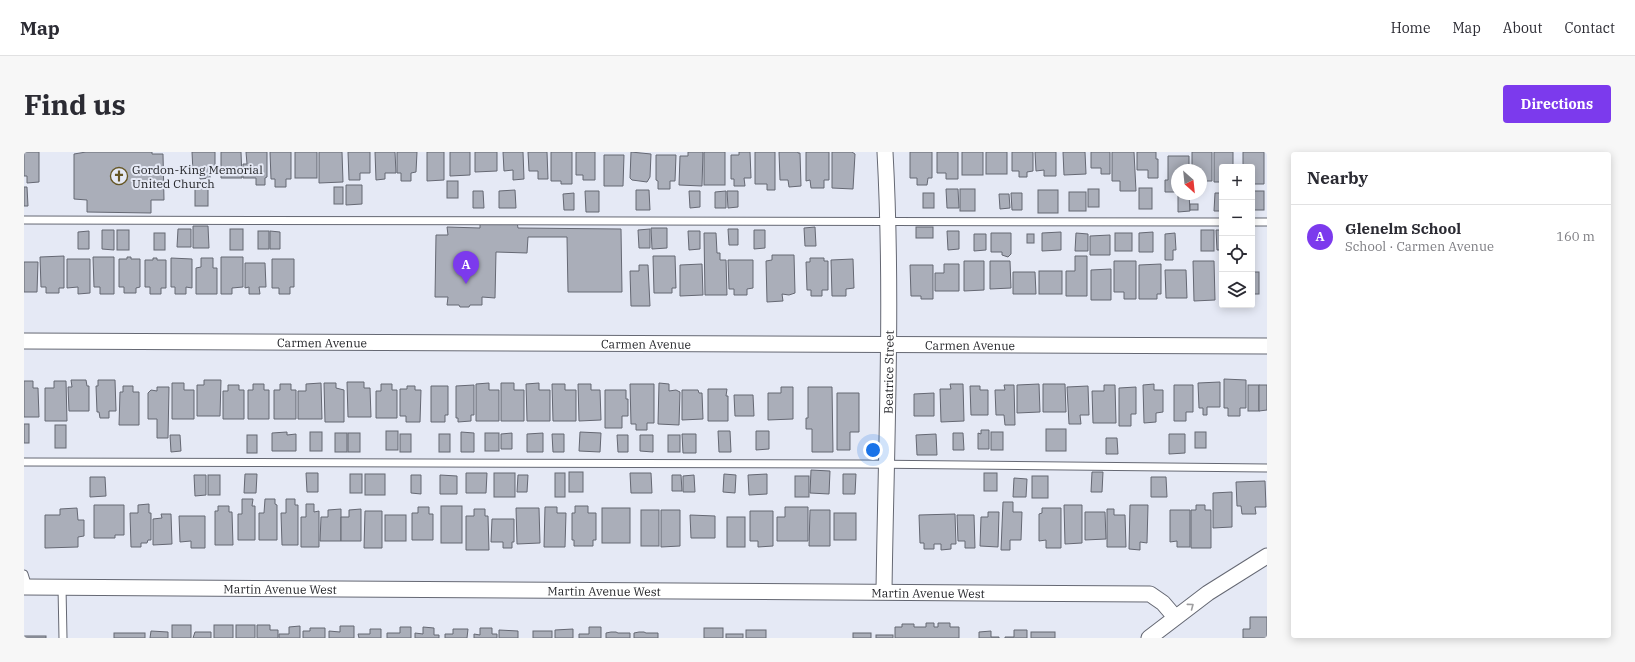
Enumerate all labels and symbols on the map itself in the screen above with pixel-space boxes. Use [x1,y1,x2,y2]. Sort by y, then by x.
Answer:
place label: Gordon-King Memorial United Church [132,162,263,191]
north arrow [1171,164,1207,200]
church icon: Gordon-King Memorial United Church [109,166,129,186]
pin: A [453,251,479,284]
street label: Beatrice Street [880,330,896,414]
street label: Carmen Avenue [277,335,367,350]
street label: Carmen Avenue [601,336,691,351]
street label: Carmen Avenue [925,337,1015,352]
your location [863,440,883,460]
street label: Martin Avenue West [223,581,337,596]
street label: Martin Avenue West [547,583,661,598]
street label: Martin Avenue West [871,585,985,600]
one-way arrow [1186,604,1193,611]

